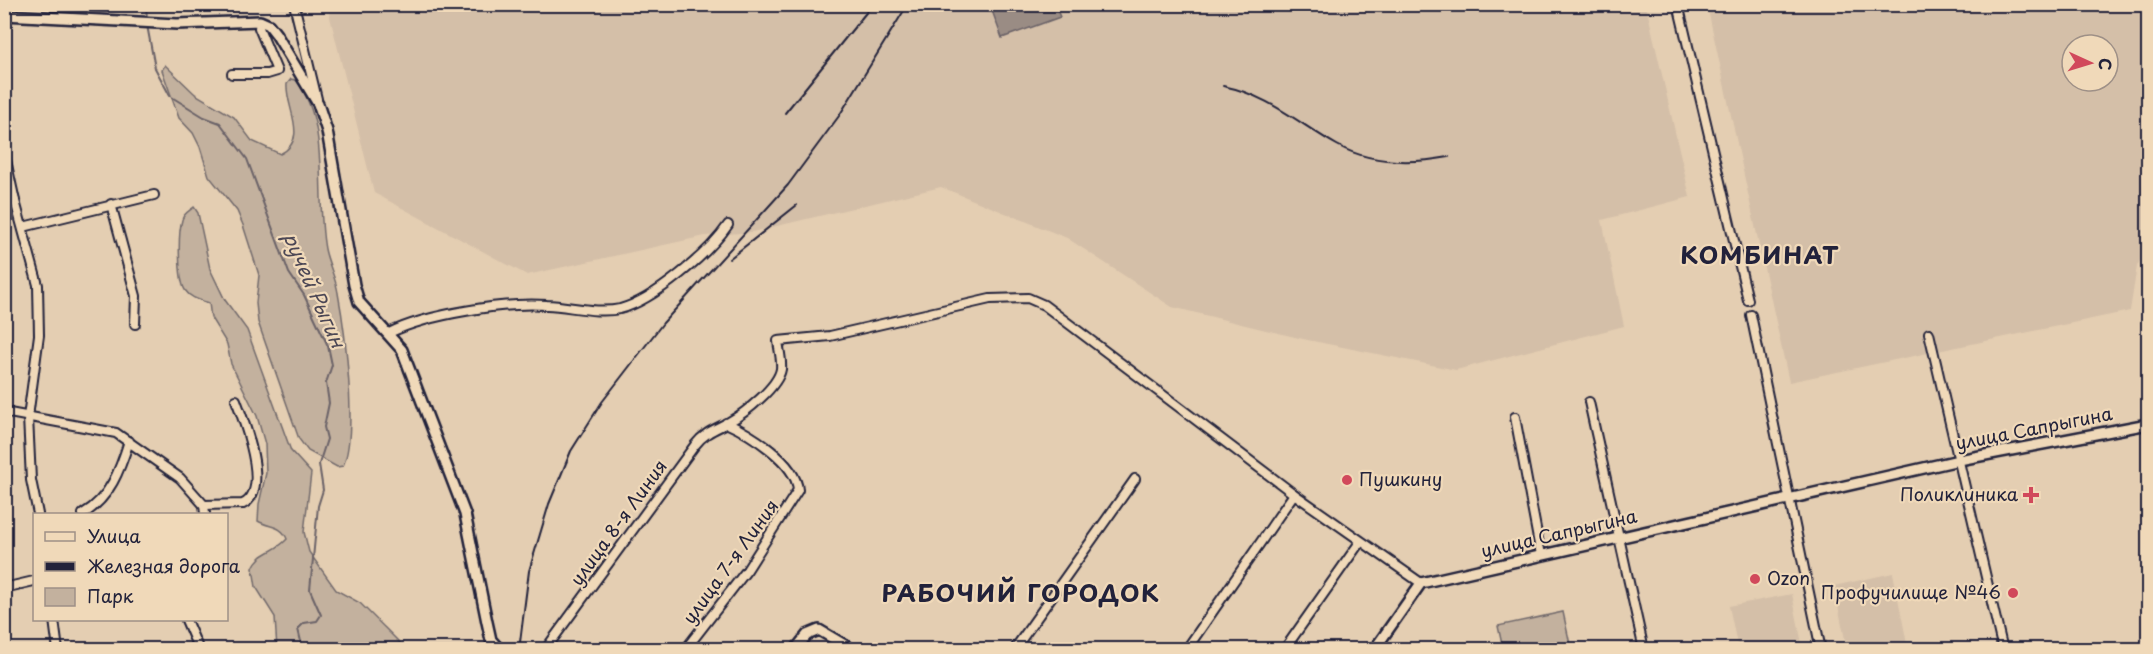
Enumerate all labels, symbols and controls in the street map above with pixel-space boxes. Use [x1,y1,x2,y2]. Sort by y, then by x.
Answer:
north arrow [2060,33,2120,93]
text: С [2094,57,2118,71]
water label: ручей Рыгин [276,227,354,354]
district label: КОМБИНАТ [1680,236,1840,272]
street label: улица Сапрыгина [1953,399,2115,456]
street label: улица 8-я Линия [563,454,673,591]
place label: Пушкину [1359,465,1442,492]
marker: Пушкину [1340,473,1354,487]
place label: Поликлиника [1900,480,2019,507]
marker: Поликлиника [2022,486,2040,504]
street label: улица 7-я Линия [675,493,784,629]
street label: улица Сапрыгина [1478,501,1640,564]
legend [33,513,228,621]
text: Улица [87,522,141,549]
text: Железная дорога [87,552,241,579]
place label: Ozon [1767,564,1810,591]
marker: Ozon [1748,572,1762,586]
district label: РАБОЧИЙ ГОРОДОК [882,574,1160,610]
place label: Профучилище №46 [1821,578,2001,605]
text: Парк [87,582,134,609]
marker: Профучилище №46 [2006,586,2020,600]

